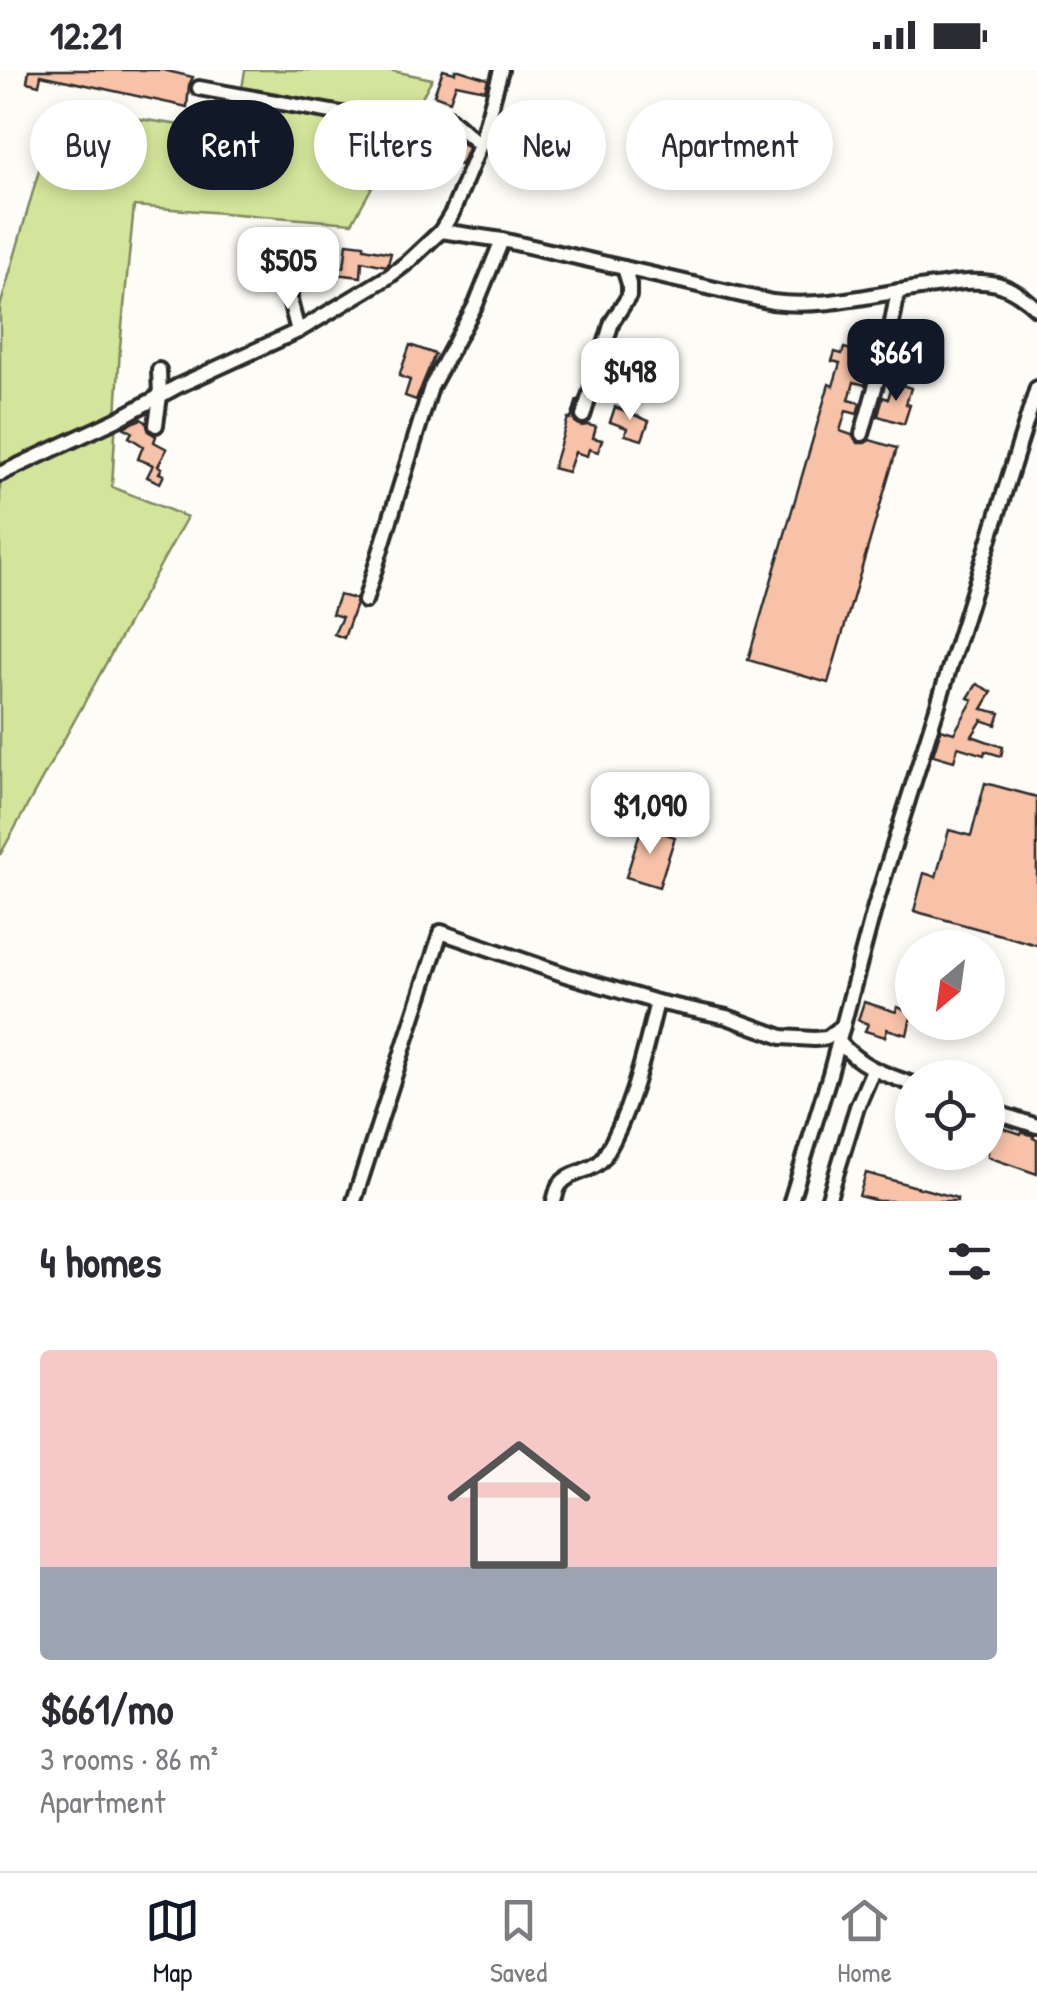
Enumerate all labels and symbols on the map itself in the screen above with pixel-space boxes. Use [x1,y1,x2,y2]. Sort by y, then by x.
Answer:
pin: $505 [229,227,347,312]
pin: $661 [837,319,955,404]
pin: $498 [571,338,689,423]
pin: $1,090 [569,772,731,857]
north arrow [895,930,1005,1040]

